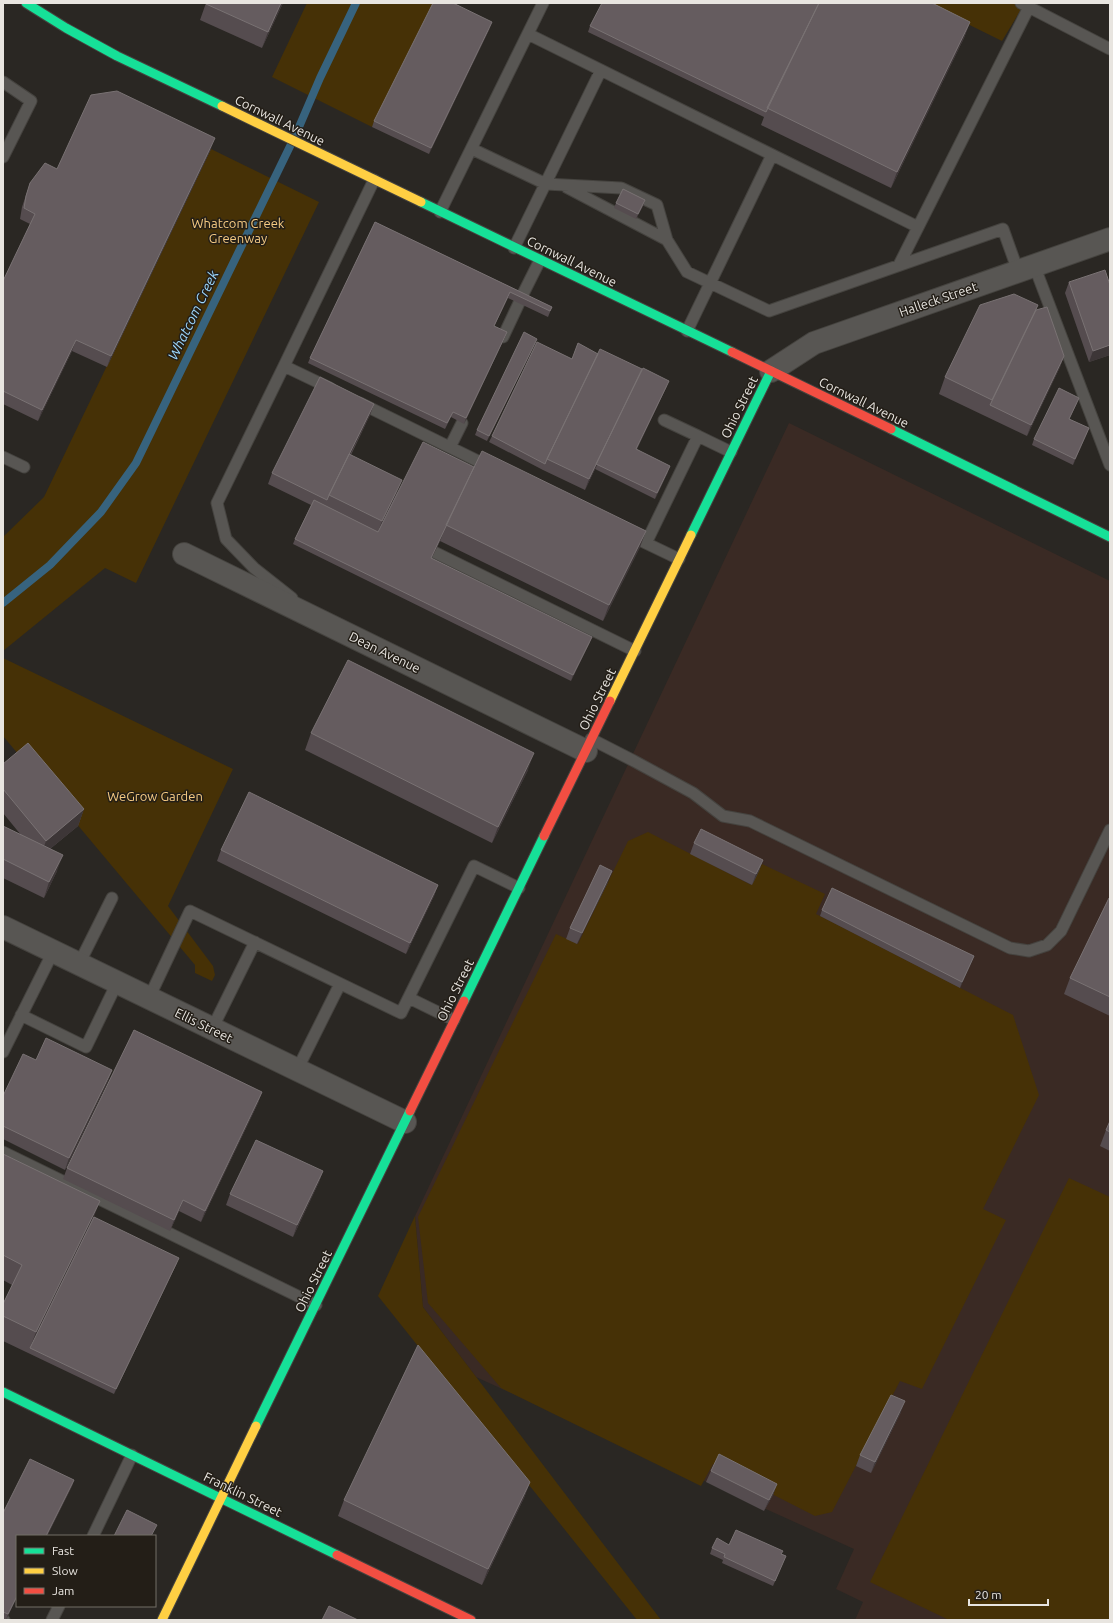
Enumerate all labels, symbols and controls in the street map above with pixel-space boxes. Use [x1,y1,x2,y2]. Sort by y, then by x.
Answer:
street label: Cornwall Avenue [233,92,327,148]
park label: Whatcom Creek Greenway [192,216,285,245]
street label: Cornwall Avenue [525,233,619,289]
water label: Whatcom Creek [164,267,222,362]
street label: Halleck Street [897,279,979,319]
street label: Ohio Street [718,374,760,440]
street label: Cornwall Avenue [817,374,911,430]
street label: Dean Avenue [347,629,423,675]
street label: Ohio Street [576,666,618,732]
park label: WeGrow Garden [107,789,203,803]
street label: Ohio Street [434,957,476,1023]
street label: Ellis Street [173,1005,235,1045]
street label: Ohio Street [292,1248,334,1314]
street label: Franklin Street [202,1469,284,1519]
legend [16,1535,156,1607]
text: Fast [52,1544,74,1557]
text: Slow [52,1564,78,1577]
scale bar [969,1581,1048,1607]
text: Jam [52,1584,74,1597]
text: 20 m [975,1588,1002,1601]

